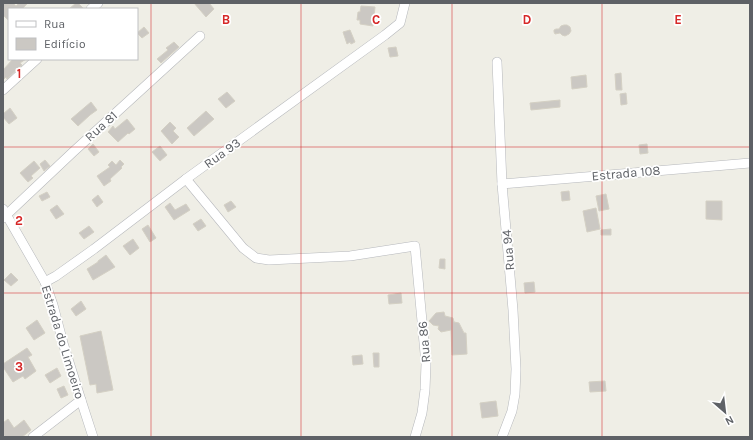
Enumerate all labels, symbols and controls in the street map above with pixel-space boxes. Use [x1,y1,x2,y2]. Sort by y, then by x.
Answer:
legend [8,8,138,60]
text: B [222,12,230,27]
text: C [372,12,380,27]
text: D [523,12,532,27]
text: E [674,12,682,27]
text: Rua [44,17,65,31]
text: Edifício [44,37,85,51]
text: 1 [17,66,21,81]
street label: Rua 81 [82,108,120,144]
street label: Rua 93 [201,135,243,171]
street label: Estrada 108 [591,163,661,183]
text: 2 [15,213,23,228]
street label: Rua 94 [499,229,517,271]
street label: Estrada do Limoeiro [39,283,87,401]
street label: Rua 86 [415,321,433,363]
text: 3 [15,359,23,374]
north arrow [705,392,745,432]
text: N [723,413,736,428]

